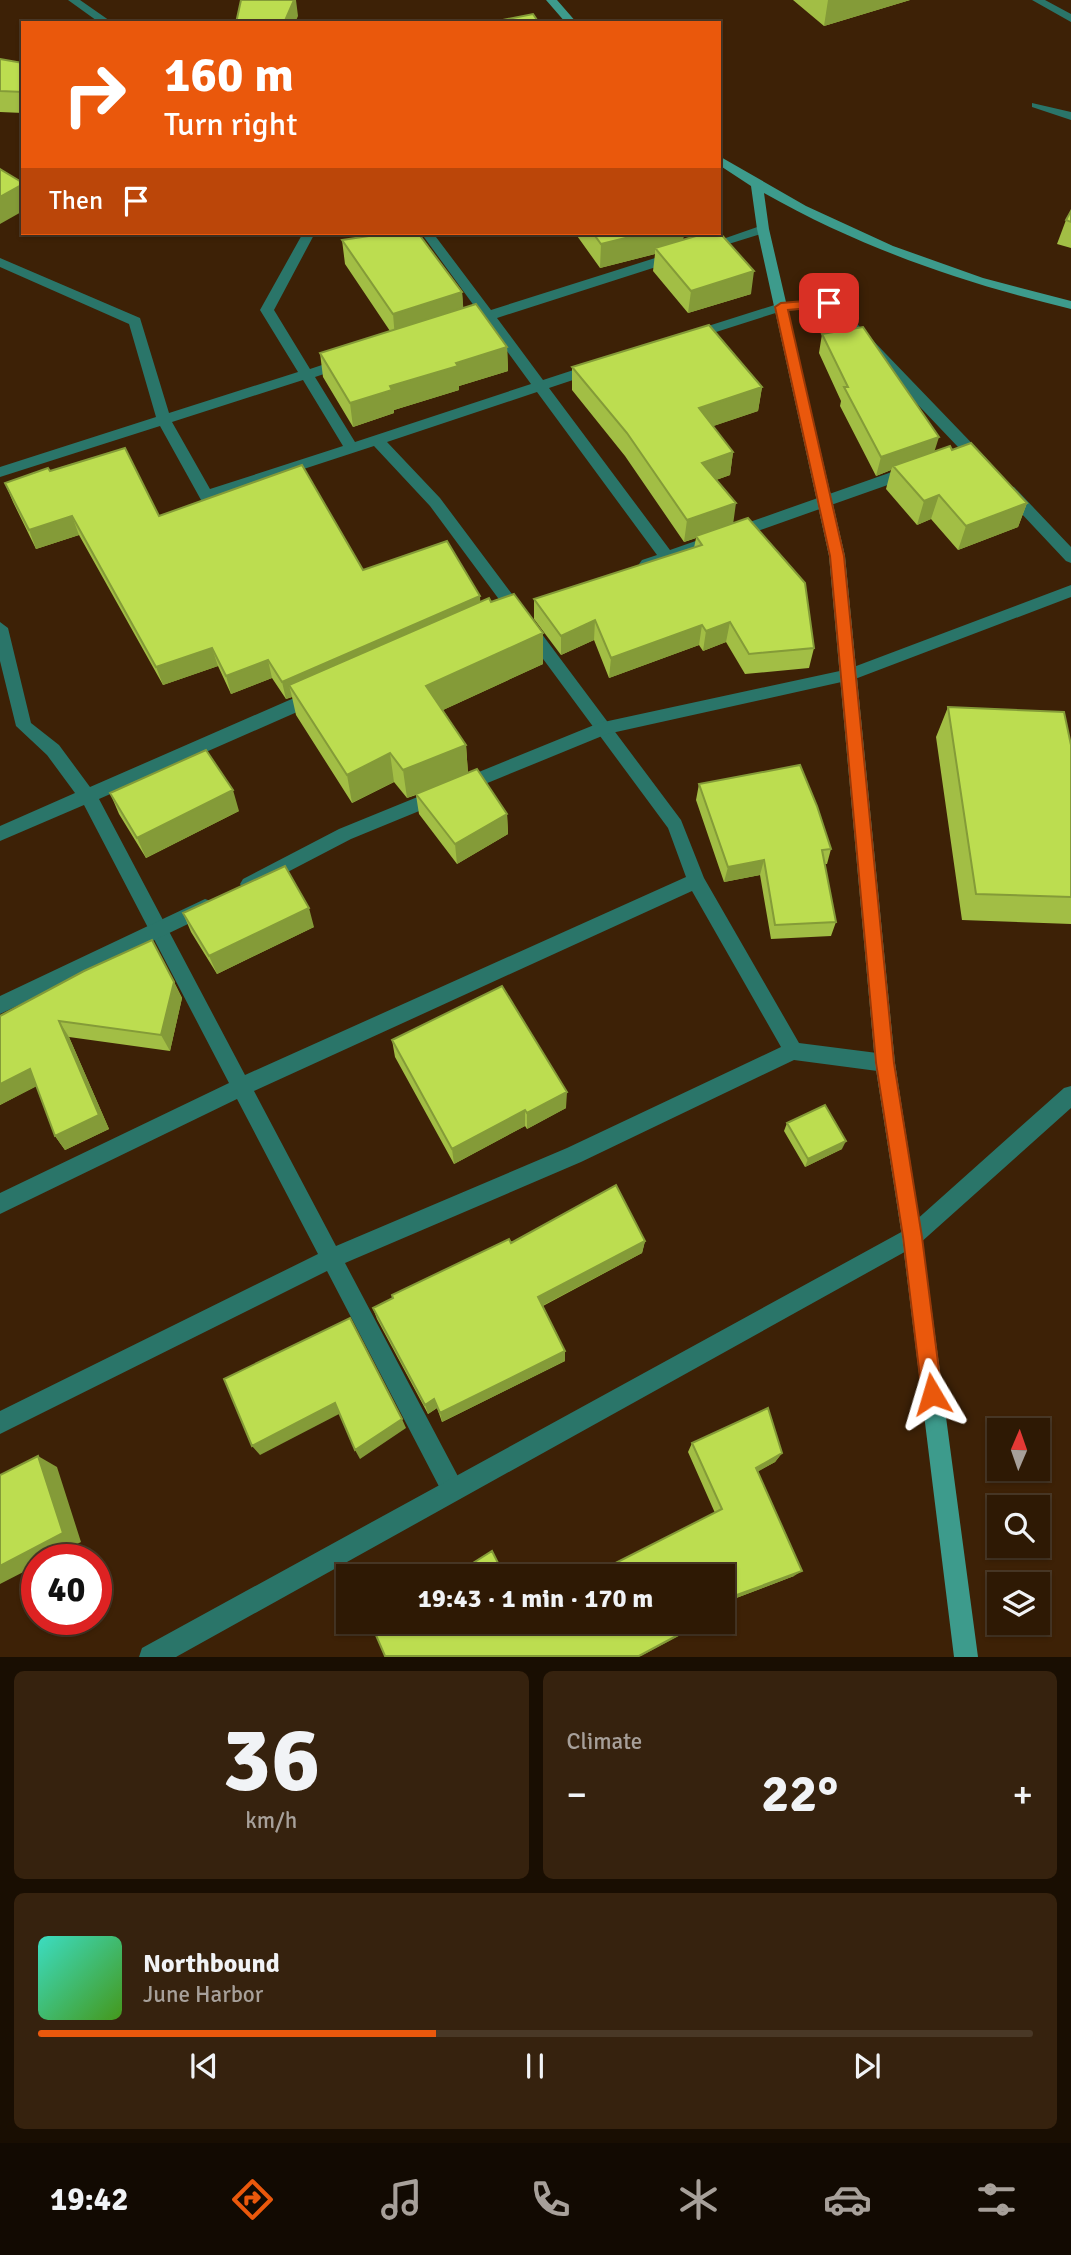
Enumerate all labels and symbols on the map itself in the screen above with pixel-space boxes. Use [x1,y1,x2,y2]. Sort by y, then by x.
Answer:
pin [799,273,859,333]
position arrow [895,1357,969,1431]
north arrow [987,1418,1050,1480]
speed limit sign: 40 [21,1544,112,1635]

